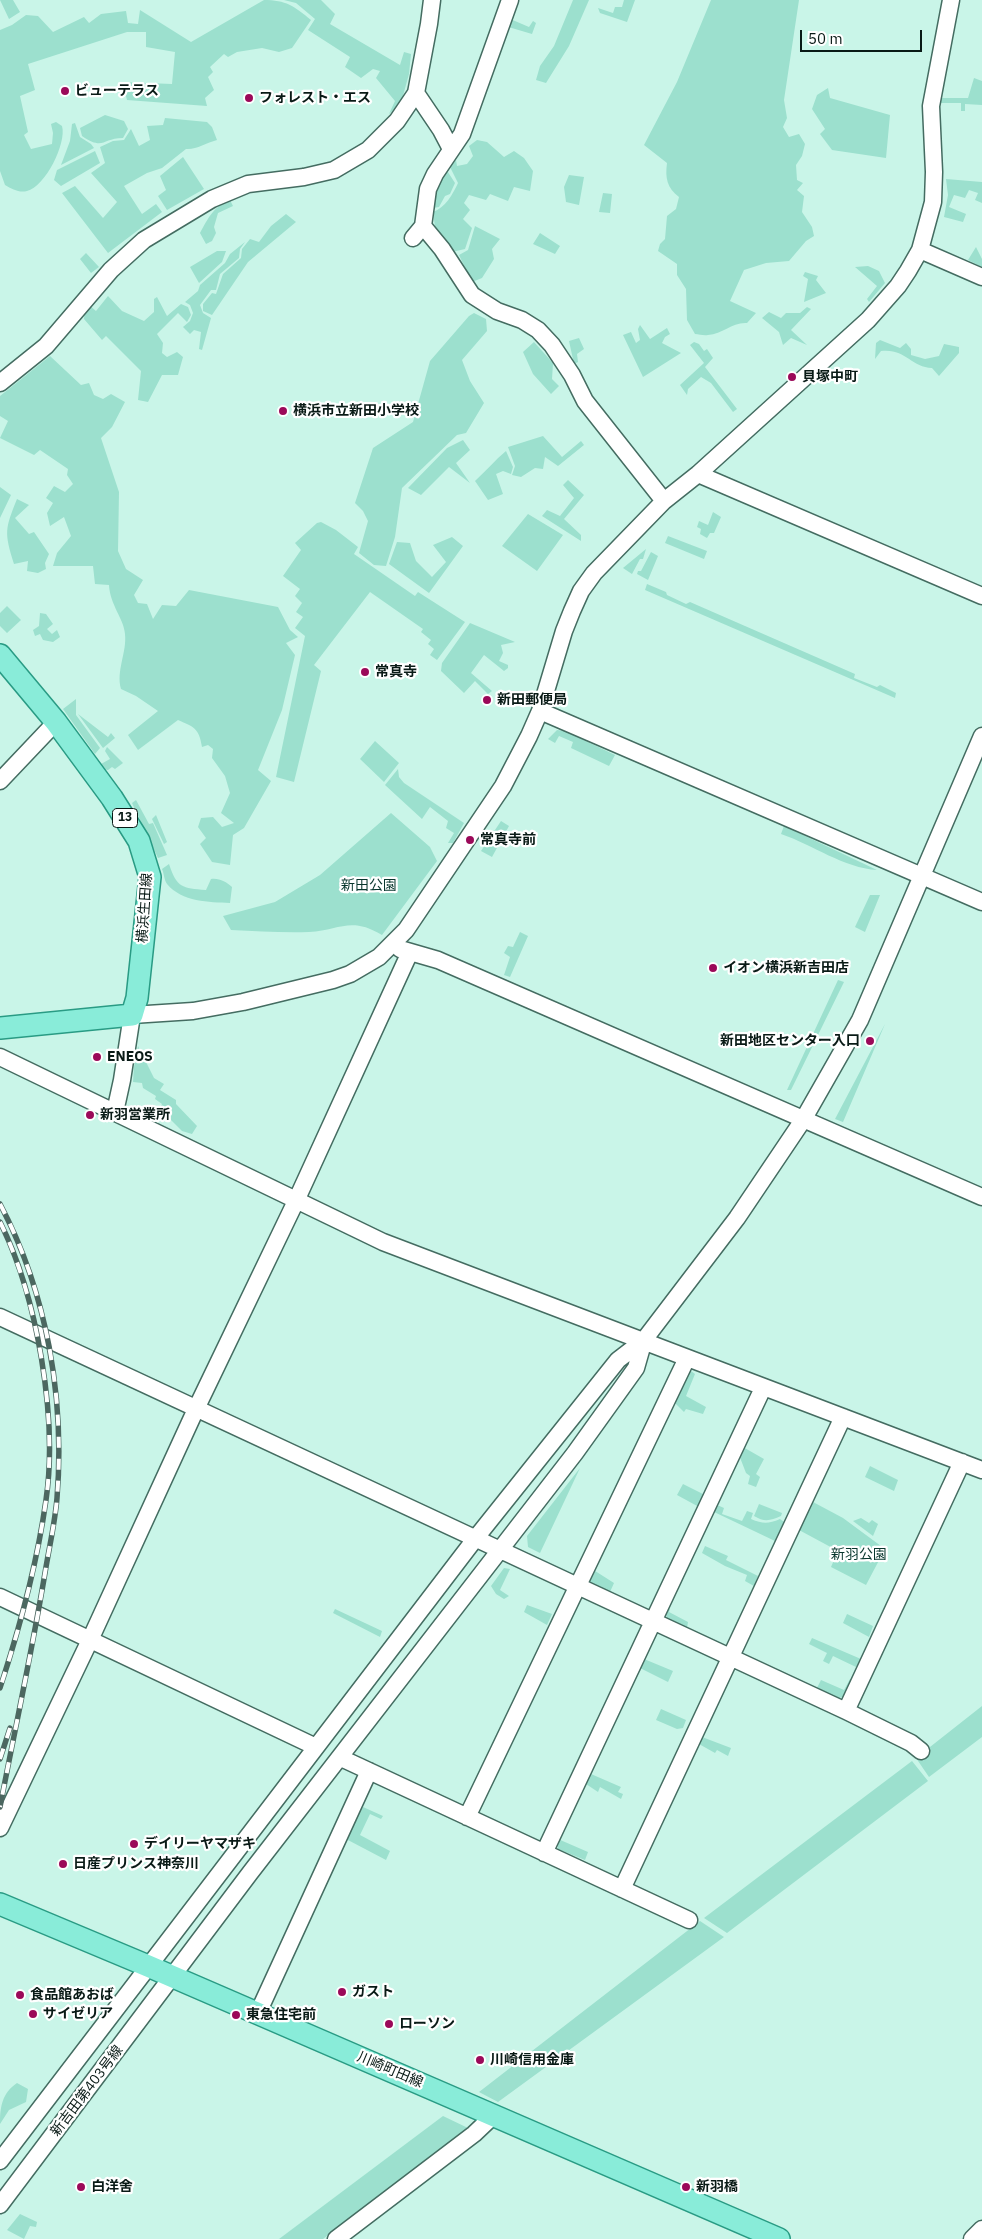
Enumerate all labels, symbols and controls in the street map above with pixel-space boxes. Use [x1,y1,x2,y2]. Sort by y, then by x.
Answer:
scale bar [802,20,924,52]
text: 50 m [808,29,843,48]
place label: ビューテラス [75,83,159,99]
marker: ビューテラス [59,85,71,97]
place label: フォレスト・エス [259,90,371,106]
marker: フォレスト・エス [243,92,255,104]
place label: 貝塚中町 [802,369,858,385]
marker: 貝塚中町 [786,371,798,383]
place label: 横浜市立新田小学校 [293,403,419,419]
marker: 横浜市立新田小学校 [277,405,289,417]
place label: 常真寺 [375,664,417,680]
marker: 常真寺 [359,666,371,678]
place label: 新田郵便局 [497,692,567,708]
marker: 新田郵便局 [481,694,493,706]
road number: 13 [112,808,138,828]
place label: 常真寺前 [480,832,536,848]
marker: 常真寺前 [464,834,476,846]
street label: 横浜生田線 [134,872,156,944]
park label: 新田公園 [341,878,397,894]
place label: イオン横浜新吉田店 [723,960,849,976]
marker: イオン横浜新吉田店 [707,962,719,974]
place label: 新田地区センター入口 [720,1033,860,1049]
marker: 新田地区センター入口 [864,1035,876,1047]
place label: ENEOS [107,1049,153,1065]
marker: ENEOS [91,1051,103,1063]
place label: 新羽営業所 [100,1107,170,1123]
marker: 新羽営業所 [84,1109,96,1121]
park label: 新羽公園 [831,1547,887,1563]
place label: デイリーヤマザキ [144,1836,256,1852]
marker: デイリーヤマザキ [128,1838,140,1850]
place label: 日産プリンス神奈川 [73,1856,199,1872]
marker: 日産プリンス神奈川 [57,1858,69,1870]
place label: ガスト [352,1984,394,2000]
marker: ガスト [336,1986,348,1998]
place label: 食品館あおば [30,1987,114,2003]
marker: 食品館あおば [14,1989,26,2001]
place label: サイゼリア [43,2006,113,2022]
place label: 東急住宅前 [246,2007,316,2023]
marker: サイゼリア [27,2008,39,2020]
marker: 東急住宅前 [230,2009,242,2021]
place label: ローソン [399,2016,455,2032]
marker: ローソン [383,2018,395,2030]
street label: 新吉田第403号線 [47,2042,127,2140]
street label: 川崎町田線 [355,2049,425,2091]
place label: 川崎信用金庫 [490,2052,574,2068]
marker: 川崎信用金庫 [474,2054,486,2066]
place label: 白洋舍 [91,2179,133,2195]
place label: 新羽橋 [696,2179,738,2195]
marker: 白洋舍 [75,2181,87,2193]
marker: 新羽橋 [680,2181,692,2193]

